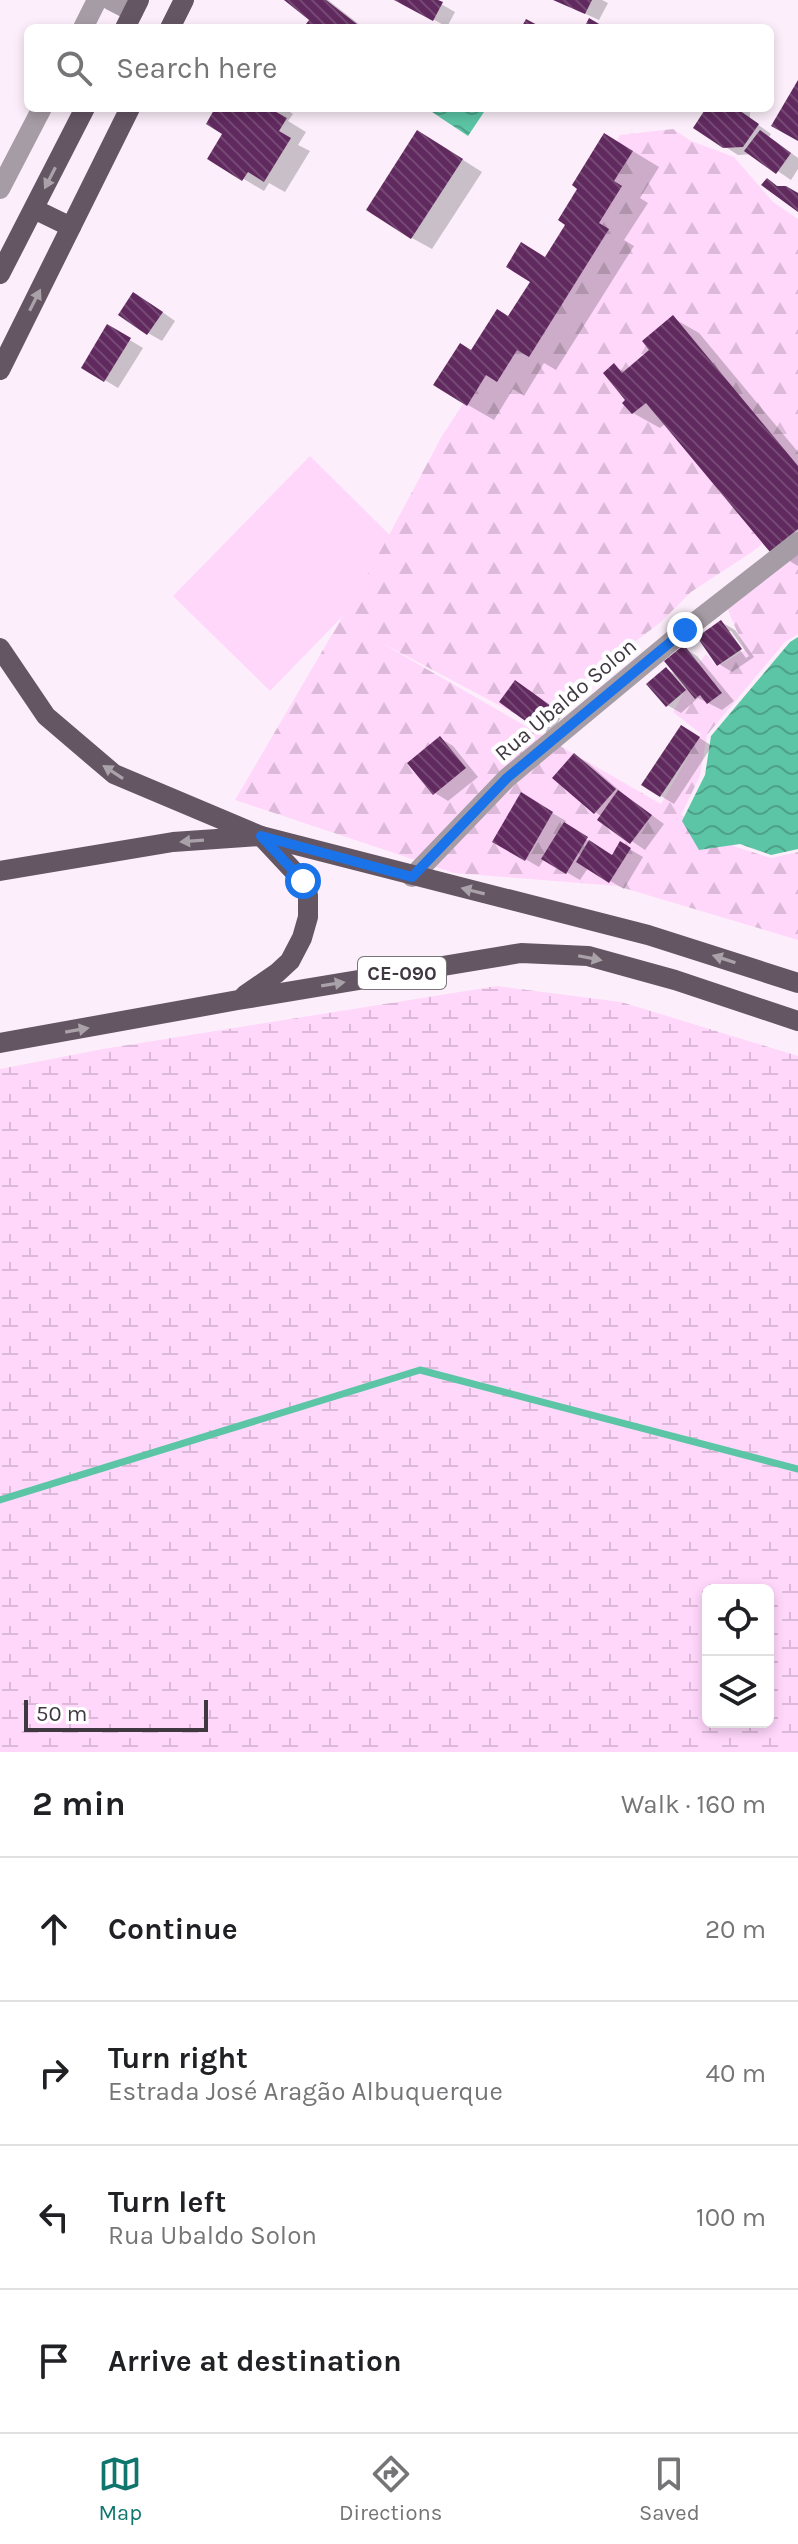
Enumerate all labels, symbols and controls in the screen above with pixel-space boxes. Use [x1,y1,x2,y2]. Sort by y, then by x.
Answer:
search box [24,24,774,112]
icon: search [52,46,96,90]
text: Search here [116,50,277,86]
one-way arrow [43,166,56,189]
one-way arrow [28,288,42,311]
route end [667,612,703,648]
street label: Rua Ubaldo Solon [490,633,642,767]
one-way arrow [103,764,124,779]
one-way arrow [179,835,204,848]
route start [285,863,321,899]
one-way arrow [461,884,486,896]
one-way arrow [577,952,602,965]
one-way arrow [711,953,735,965]
road number: CE-090 [358,957,446,989]
one-way arrow [321,978,346,990]
one-way arrow [65,1024,90,1036]
map controls [702,1584,774,1728]
button: locate [702,1584,774,1656]
button: layers [702,1656,774,1728]
scale bar [24,1696,208,1732]
text: 50 m [36,1701,87,1727]
text: 2 min [32,1784,126,1824]
text: Walk · 160 m [621,1789,766,1820]
icon: ahead [32,1907,76,1951]
text: Continue [108,1911,238,1947]
text: 20 m [705,1914,766,1945]
text: Turn right [108,2040,248,2076]
icon: right [32,2051,76,2095]
text: 40 m [706,2058,766,2089]
text: Estrada José Aragão Albuquerque [108,2076,503,2107]
text: Turn left [108,2184,226,2220]
icon: left [32,2195,76,2239]
text: 100 m [696,2202,766,2233]
text: Rua Ubaldo Solon [108,2220,317,2251]
icon: arrive [32,2339,76,2383]
text: Arrive at destination [108,2343,402,2379]
tab: Map [98,2452,142,2526]
tab: Directions [339,2452,442,2526]
tab: Saved [639,2452,700,2526]

